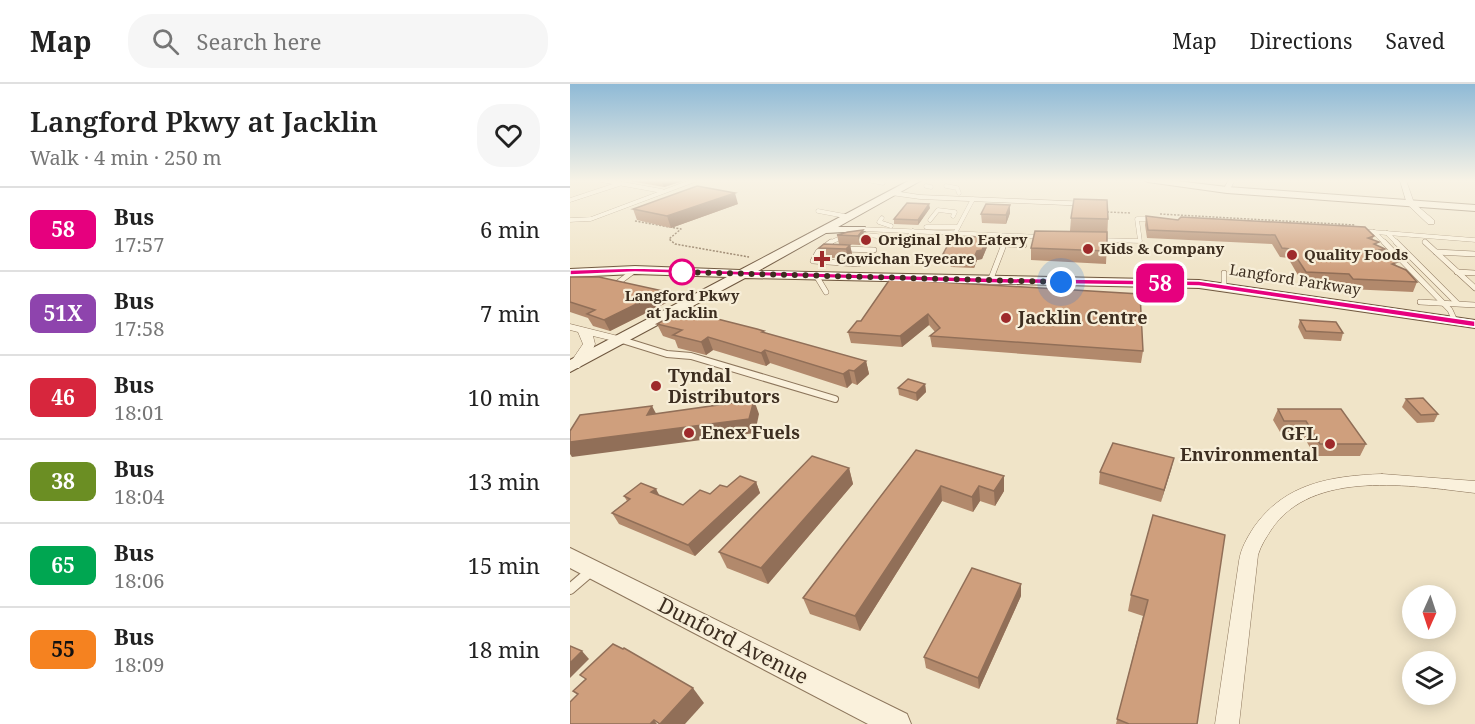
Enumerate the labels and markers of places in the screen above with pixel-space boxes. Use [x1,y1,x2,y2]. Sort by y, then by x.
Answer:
place label: Original Pho Eatery [878,229,1028,249]
marker: Original Pho Eatery [859,233,873,247]
place label: Kids & Company [1100,238,1224,258]
marker: Kids & Company [1081,242,1095,256]
place label: Quality Foods [1304,244,1408,264]
place label: Cowichan Eyecare [836,248,975,268]
marker: Quality Foods [1285,248,1299,262]
marker: Cowichan Eyecare [813,250,831,268]
marker: Langford Pkwy at Jacklin [669,259,695,285]
place label: Langford Pkwy at Jacklin [625,285,740,322]
place label: Jacklin Centre [1017,305,1148,329]
marker: Jacklin Centre [999,311,1013,325]
place label: Tyndal Distributors [668,363,780,408]
marker: Tyndal Distributors [649,379,663,393]
place label: Enex Fuels [701,420,800,444]
place label: GFL Environmental [1180,421,1319,466]
marker: Enex Fuels [682,426,696,440]
marker: GFL Environmental [1323,437,1337,451]

